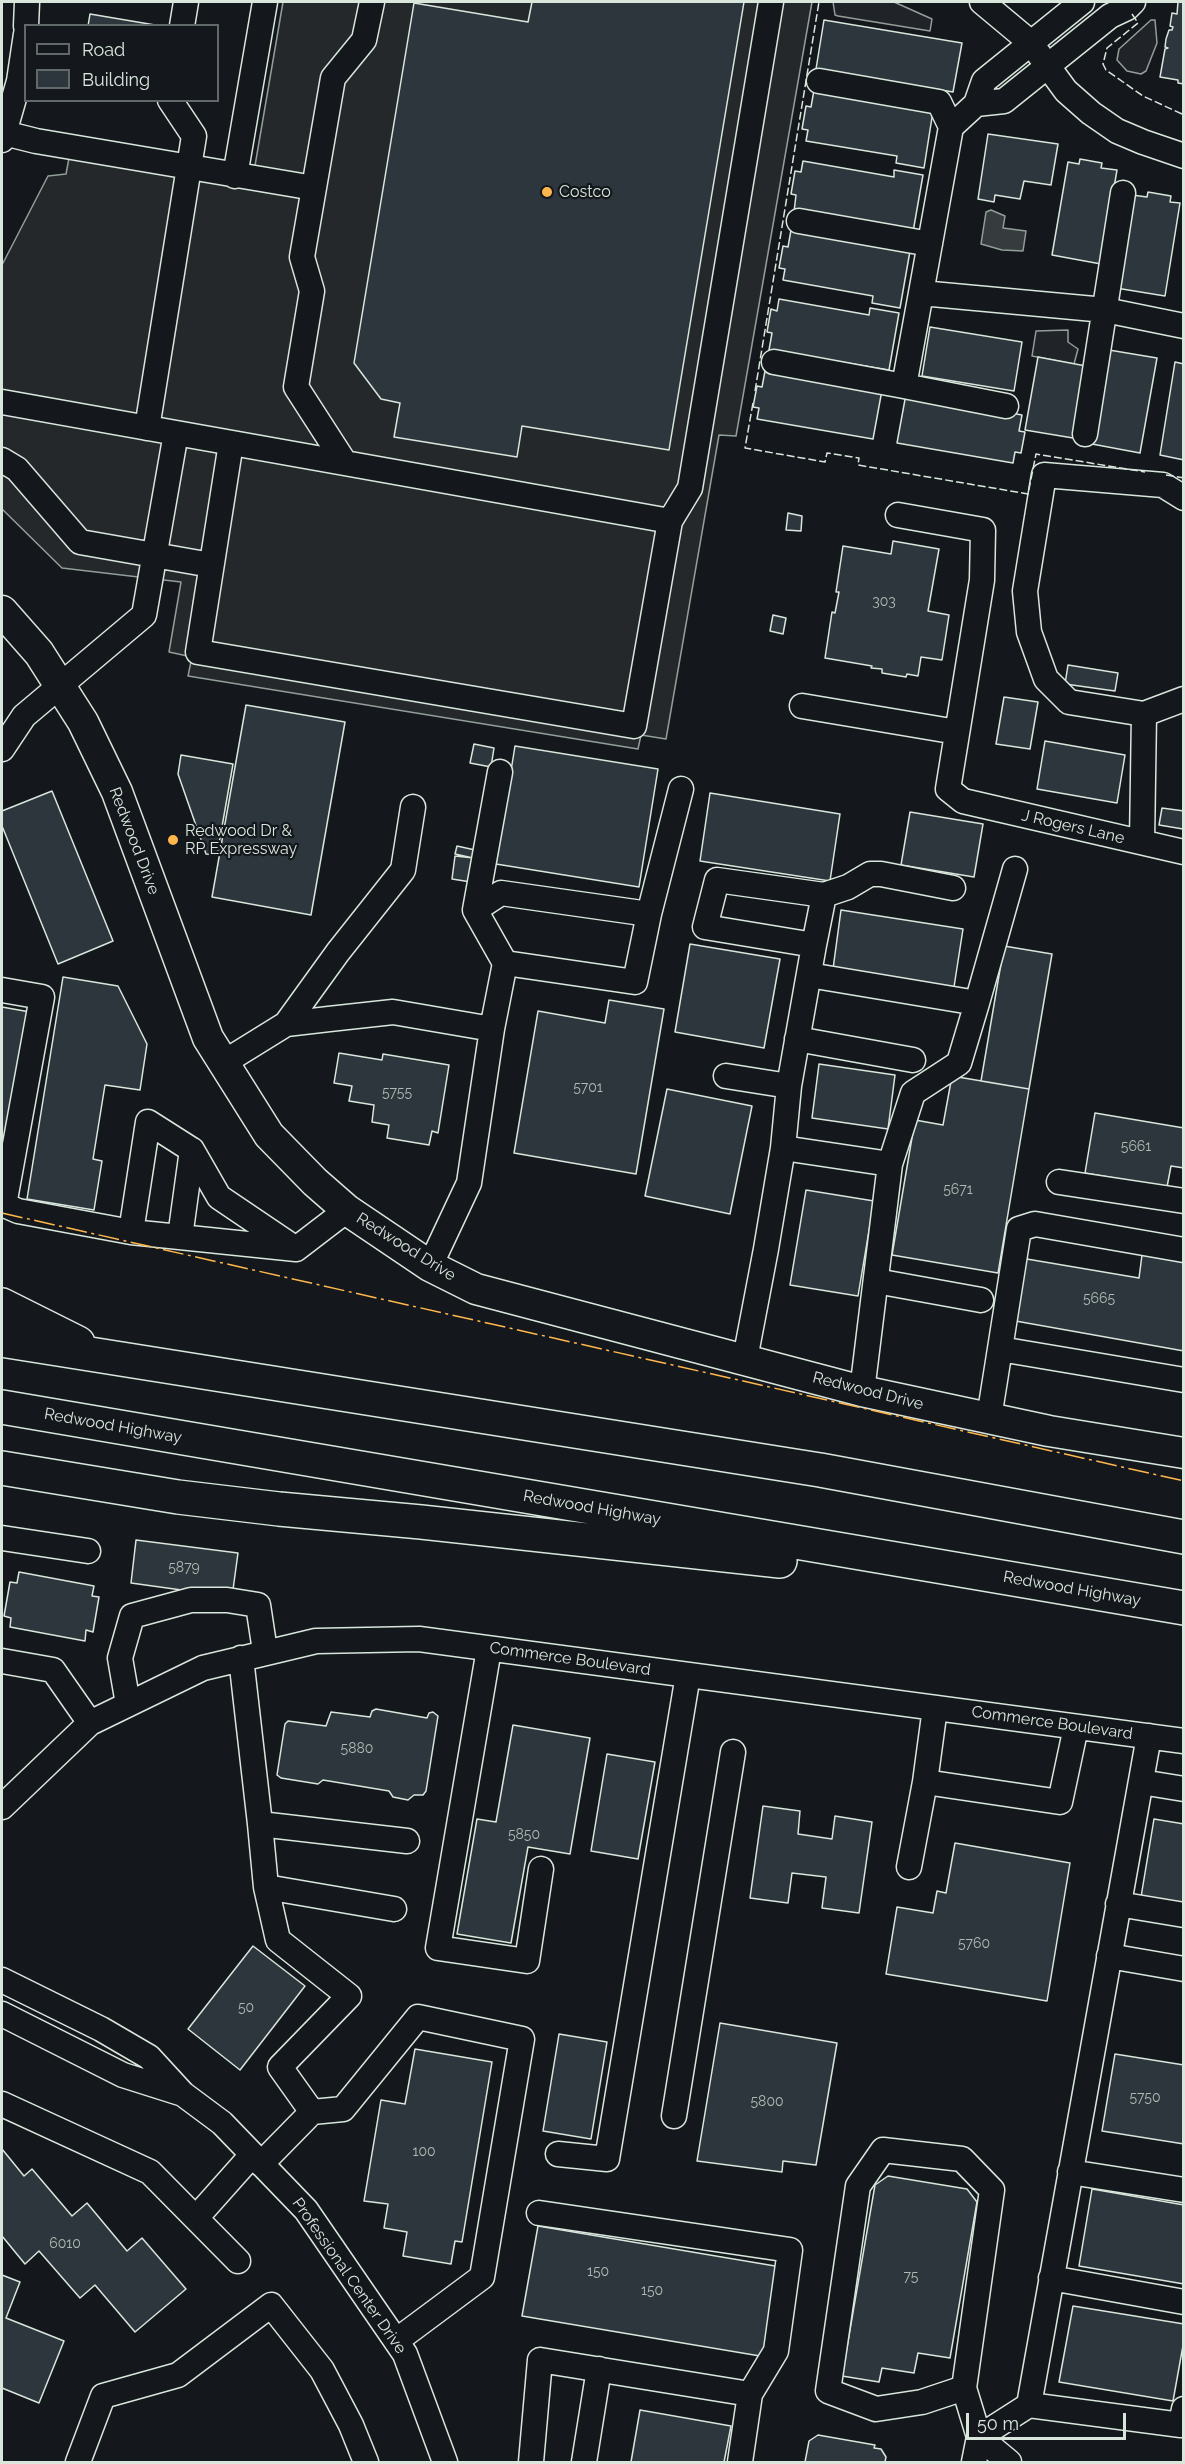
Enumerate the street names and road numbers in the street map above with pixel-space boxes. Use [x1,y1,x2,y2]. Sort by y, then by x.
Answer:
street label: Redwood Drive [105,785,163,897]
street label: J Rogers Lane [1020,806,1126,848]
street label: Redwood Drive [353,1209,459,1285]
street label: Redwood Drive [811,1368,925,1414]
street label: Redwood Highway [43,1404,183,1448]
street label: Redwood Highway [522,1486,662,1530]
street label: Redwood Highway [1002,1567,1142,1611]
street label: Commerce Boulevard [488,1638,652,1680]
street label: Commerce Boulevard [970,1702,1134,1744]
street label: Professional Center Drive [288,2194,410,2358]

